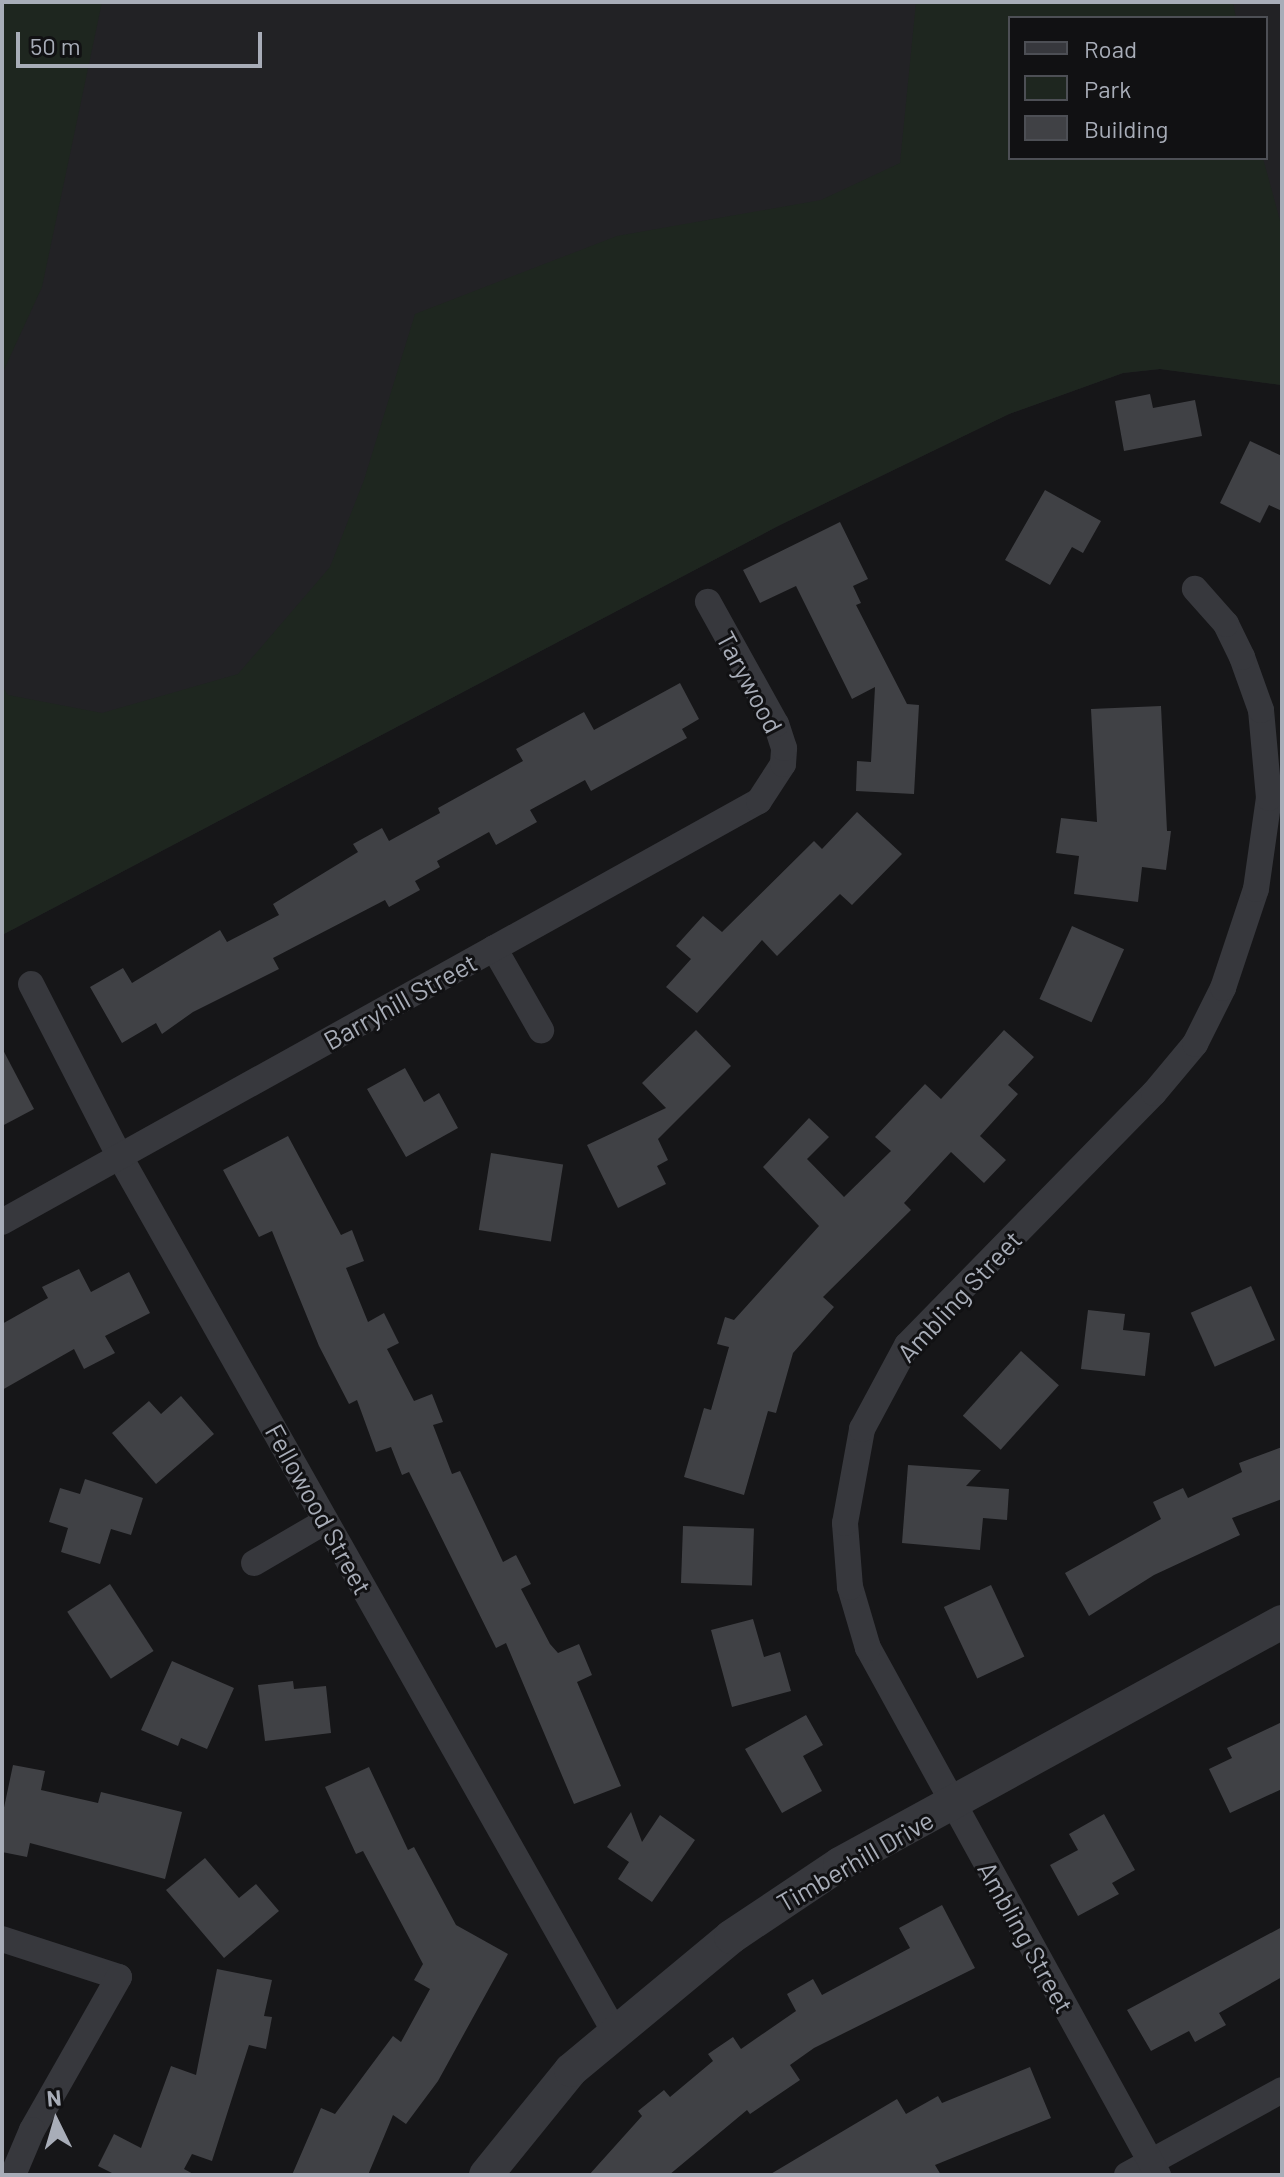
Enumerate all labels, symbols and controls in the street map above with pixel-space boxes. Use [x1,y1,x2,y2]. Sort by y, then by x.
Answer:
scale bar [20,16,266,66]
legend [1008,16,1268,160]
text: 50 m [30,31,81,60]
text: Road [1084,34,1137,63]
text: Park [1084,74,1131,103]
text: Building [1084,114,1168,143]
street label: Tarywood [710,626,790,738]
street label: Barryhill Street [318,946,482,1056]
street label: Ambling Street [890,1224,1028,1368]
street label: Fellowood Street [259,1418,379,1600]
street label: Timberhill Drive [771,1804,939,1918]
street label: Ambling Street [972,1856,1080,2018]
north arrow [16,2081,96,2161]
text: N [45,2084,62,2111]

